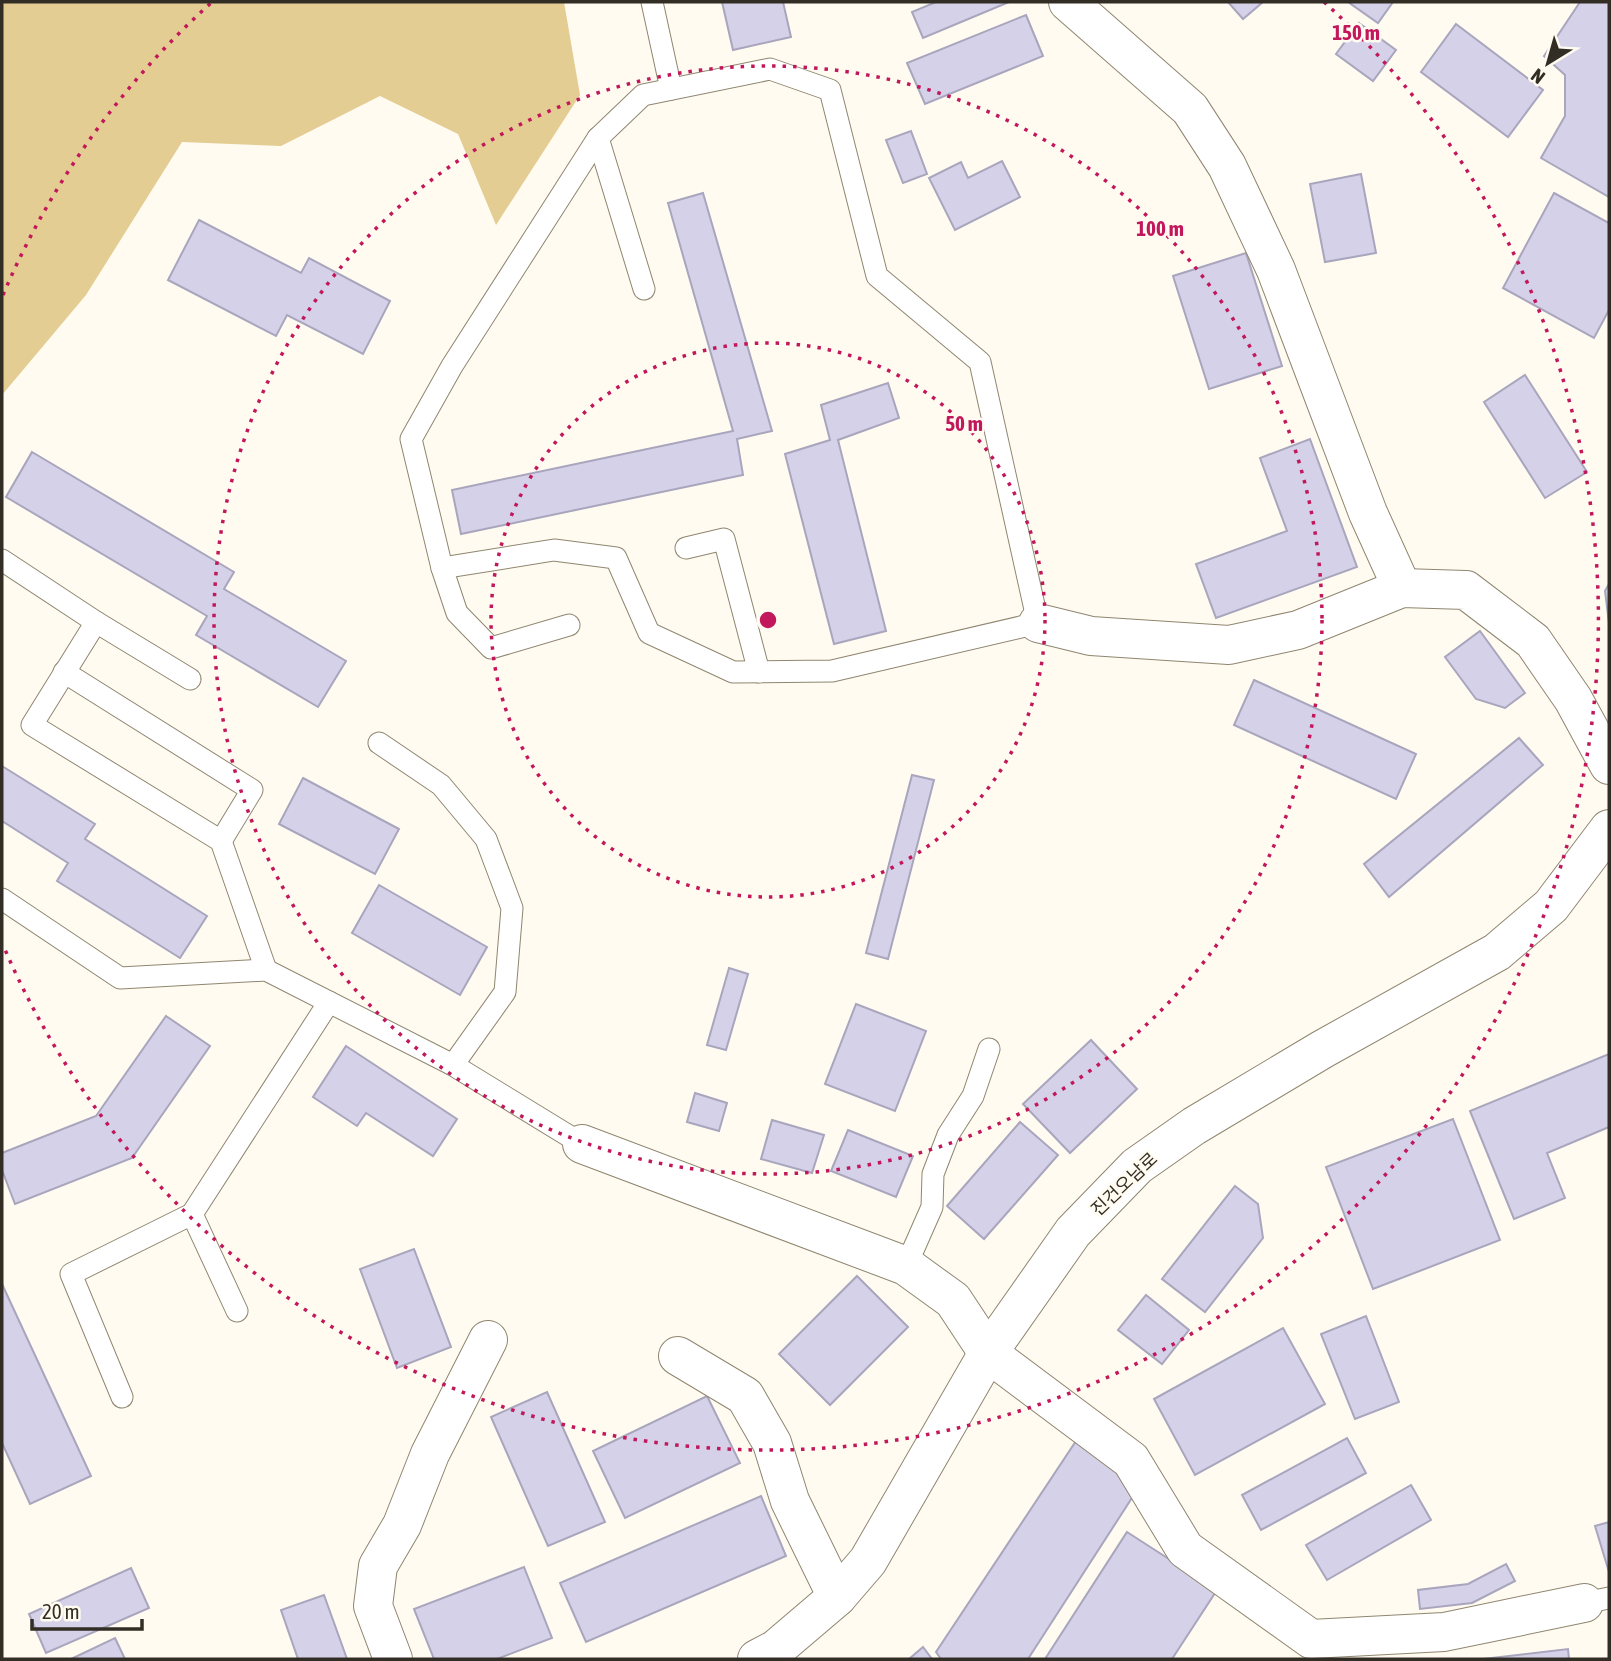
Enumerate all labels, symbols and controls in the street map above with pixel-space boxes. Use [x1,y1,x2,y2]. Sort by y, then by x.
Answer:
text: 150 m [1332,20,1380,44]
north arrow [1513,28,1583,98]
text: N [1527,64,1549,89]
text: 100 m [1136,216,1184,240]
text: 50 m [945,411,983,435]
centre of rings [756,608,780,632]
street label: 진건오남로 [1087,1148,1161,1220]
scale bar [32,1588,142,1632]
text: 20 m [42,1599,80,1623]

